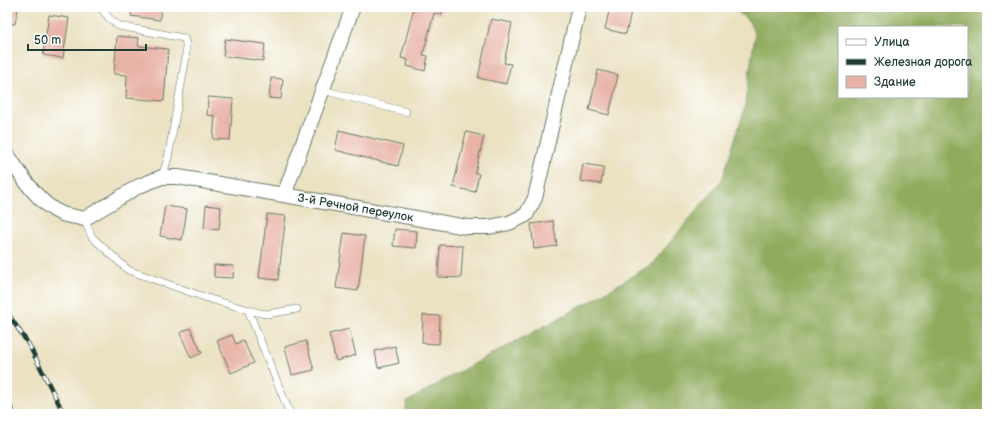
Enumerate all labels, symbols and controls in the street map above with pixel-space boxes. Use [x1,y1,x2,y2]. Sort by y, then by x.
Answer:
scale bar [28,26,146,52]
legend [838,26,968,98]
text: 50 m [34,33,61,48]
text: Улица [874,35,910,50]
text: Железная дорога [874,55,972,70]
text: Здание [874,75,916,90]
street label: 3-й Речной переулок [296,190,415,225]

